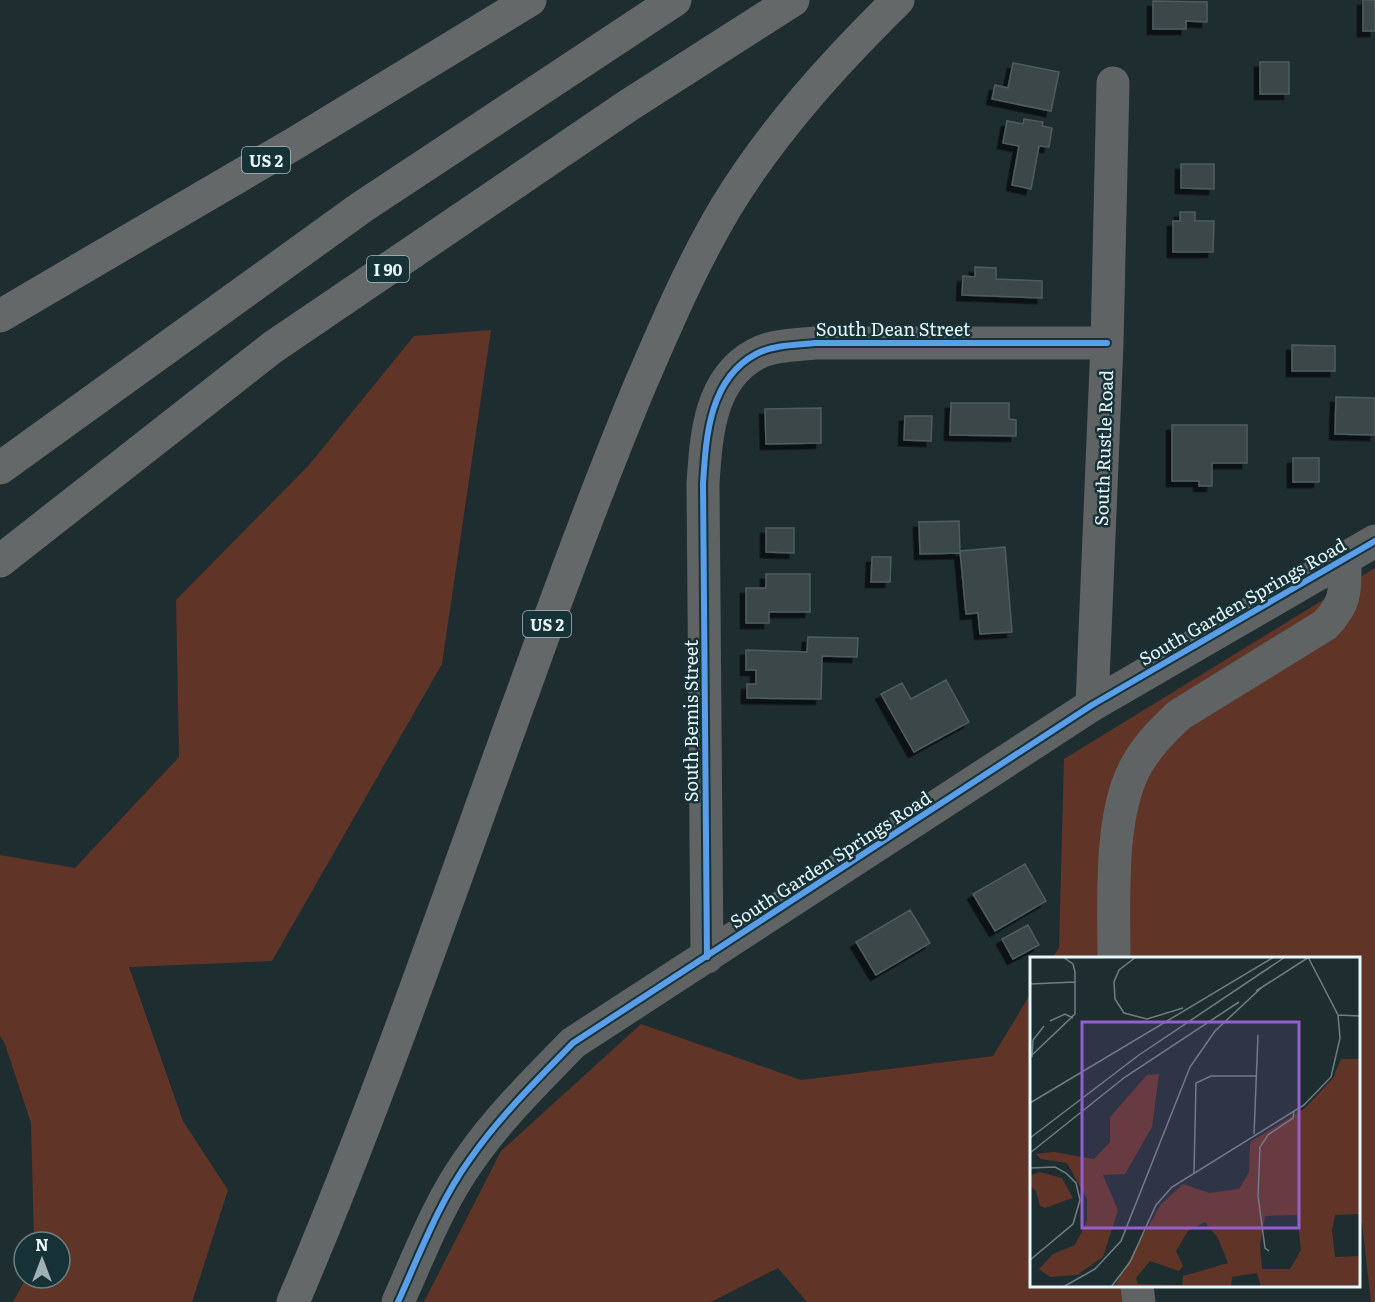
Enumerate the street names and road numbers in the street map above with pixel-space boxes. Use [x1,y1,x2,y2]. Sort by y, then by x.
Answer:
road number: US 2 [242,147,290,173]
road number: I 90 [367,256,409,282]
street label: South Dean Street [816,315,971,342]
street label: South Rustle Road [1087,369,1119,527]
street label: South Garden Springs Road [1133,531,1351,671]
road number: US 2 [523,611,571,637]
street label: South Bemis Street [677,639,704,802]
street label: South Garden Springs Road [724,784,936,934]

